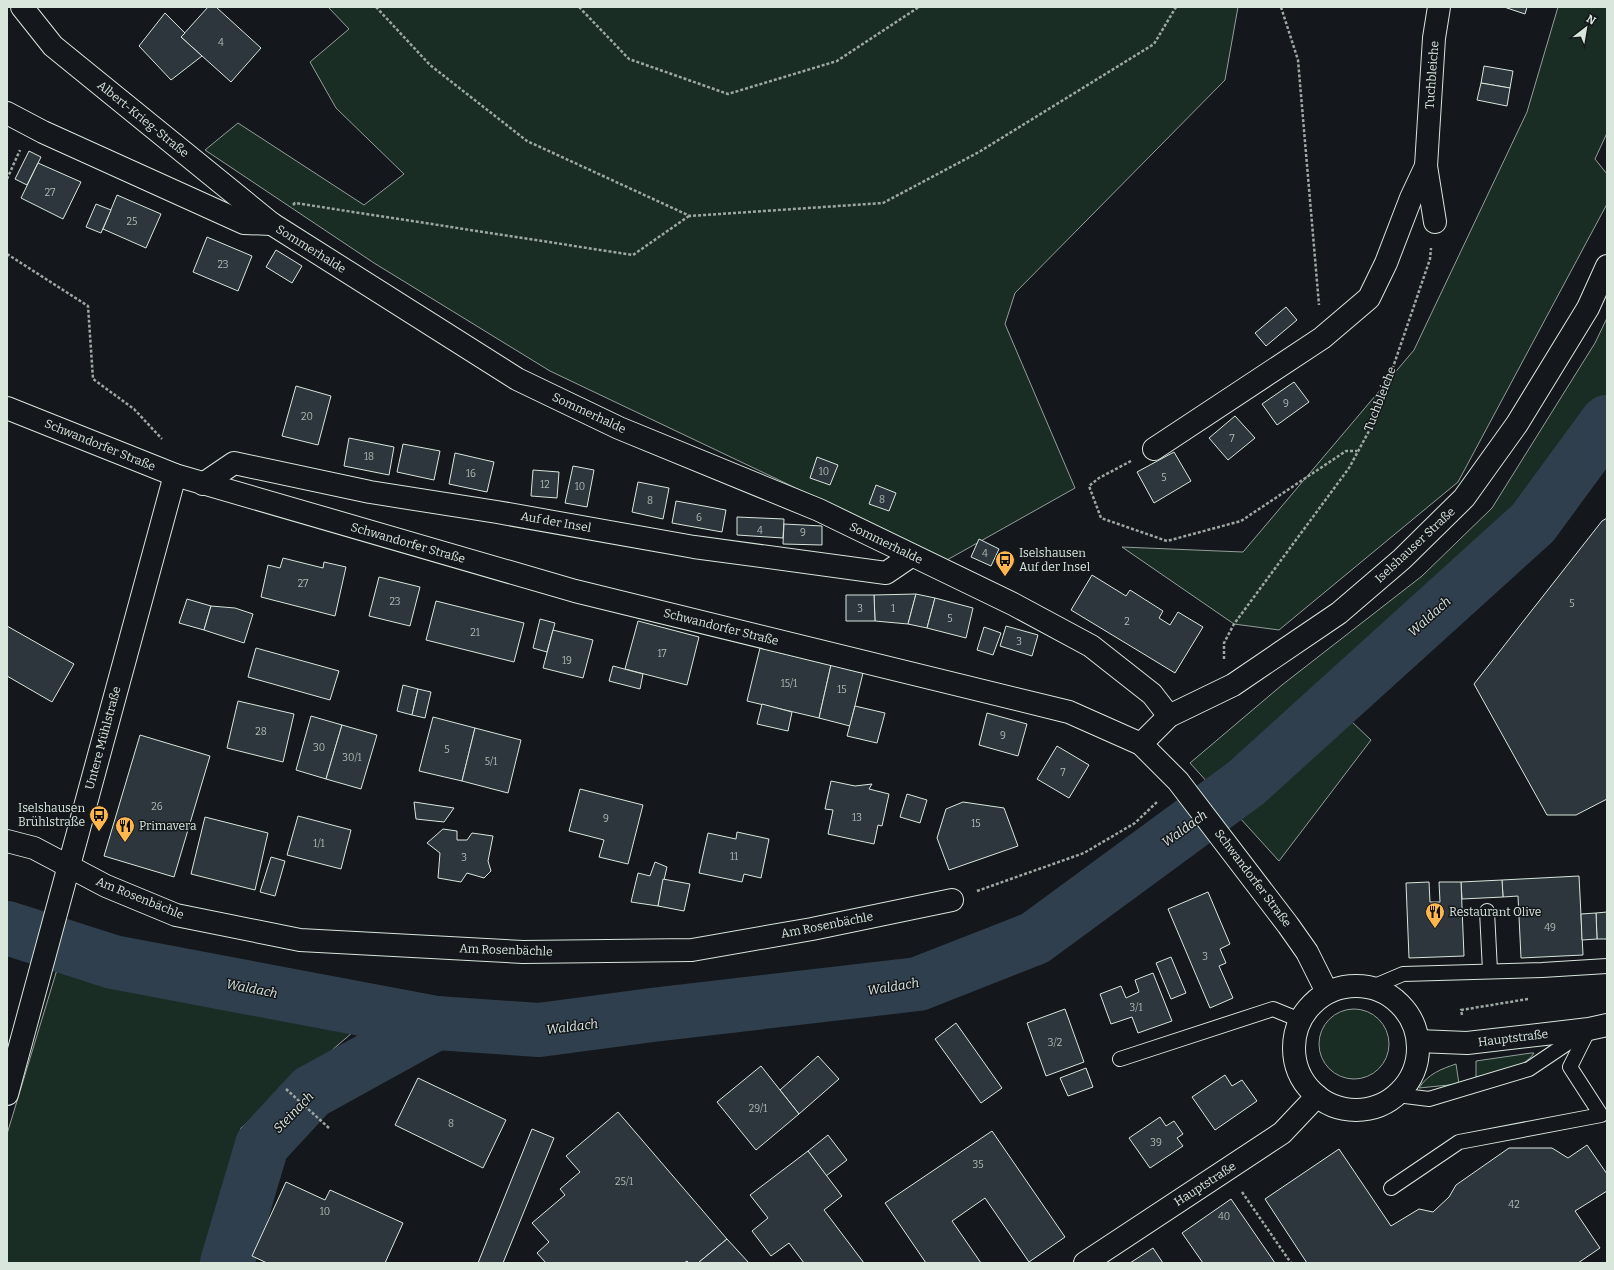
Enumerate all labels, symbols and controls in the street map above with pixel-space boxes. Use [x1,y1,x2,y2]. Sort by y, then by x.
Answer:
north arrow [1566,8,1606,48]
text: N [1584,12,1598,28]
house number: 4 [218,37,224,49]
street label: Tuchbleiche [1423,41,1441,109]
street label: Albert-Krieg-Straße [95,78,191,160]
house number: 27 [45,187,55,199]
house number: 25 [127,216,137,228]
street label: Sommerhalde [274,222,348,276]
house number: 23 [217,259,229,271]
street label: Tuchbleiche [1361,365,1399,433]
street label: Sommerhalde [550,390,628,436]
house number: 9 [1283,398,1289,410]
house number: 20 [301,411,313,423]
street label: Schwandorfer Straße [43,416,157,474]
house number: 7 [1229,433,1235,445]
house number: 18 [364,451,374,463]
house number: 10 [819,466,829,478]
house number: 16 [466,468,476,480]
house number: 5 [1161,472,1167,484]
house number: 12 [540,479,550,491]
house number: 10 [575,481,585,493]
house number: 8 [879,494,885,506]
house number: 8 [647,495,653,507]
street label: Iselshauser Straße [1372,504,1458,586]
street label: Auf der Insel [520,509,593,535]
house number: 6 [696,512,702,524]
street label: Sommerhalde [847,519,925,567]
street label: Schwandorfer Straße [349,520,467,566]
house number: 4 [757,525,763,537]
house number: 9 [800,527,806,539]
place label: Iselshausen Auf der Insel [1019,546,1091,574]
house number: 4 [982,548,988,560]
bus stop icon: Iselshausen Auf der Insel [994,549,1016,577]
house number: 27 [298,578,308,590]
water label: Waldach [1405,593,1454,639]
house number: 23 [389,596,401,608]
house number: 5 [1569,598,1575,610]
house number: 3 [857,603,863,615]
house number: 1 [891,603,895,615]
street label: Schwandorfer Straße [662,606,780,648]
house number: 5 [947,613,953,625]
house number: 2 [1124,616,1130,628]
house number: 21 [470,627,480,639]
house number: 3 [1016,636,1022,648]
house number: 17 [658,648,666,660]
house number: 19 [562,655,572,667]
house number: 15/1 [781,678,797,690]
house number: 15 [837,684,847,696]
street label: Untere Mühlstraße [82,685,124,791]
house number: 28 [255,726,267,738]
house number: 9 [1000,730,1006,742]
house number: 30 [313,742,325,754]
house number: 5 [444,744,450,756]
house number: 30/1 [342,752,362,764]
house number: 5/1 [485,756,497,768]
house number: 7 [1060,767,1066,779]
place label: Iselshausen Brühlstraße [18,801,85,829]
house number: 26 [151,801,163,813]
bus stop icon: Iselshausen Brühlstraße [88,804,110,832]
water label: Waldach [1159,807,1210,850]
house number: 13 [852,812,862,824]
house number: 9 [603,813,609,825]
restaurant icon: Primavera [114,815,136,843]
house number: 15 [971,818,981,830]
place label: Primavera [139,819,197,833]
street label: Schwandorfer Straße [1212,827,1294,929]
house number: 1/1 [313,838,325,850]
house number: 11 [730,851,738,863]
house number: 3 [461,852,467,864]
street label: Am Rosenbächle [94,874,186,922]
restaurant icon: Restaurant Olive [1424,901,1446,929]
place label: Restaurant Olive [1449,905,1541,919]
street label: Am Rosenbächle [780,909,874,941]
house number: 49 [1544,922,1556,934]
street label: Am Rosenbächle [459,941,553,959]
house number: 3 [1202,951,1208,963]
water label: Waldach [866,975,920,998]
water label: Waldach [225,976,279,1001]
house number: 3/1 [1130,1002,1142,1014]
water label: Waldach [545,1016,599,1037]
street label: Hauptstraße [1477,1027,1549,1049]
house number: 3/2 [1048,1037,1062,1049]
water label: Steinach [270,1089,317,1136]
house number: 29/1 [749,1103,767,1115]
house number: 8 [448,1118,454,1130]
house number: 39 [1150,1137,1162,1149]
house number: 35 [972,1159,984,1171]
street label: Hauptstraße [1172,1159,1238,1209]
house number: 25/1 [615,1176,633,1188]
house number: 42 [1508,1199,1520,1211]
house number: 10 [320,1206,330,1218]
house number: 40 [1218,1211,1230,1223]

